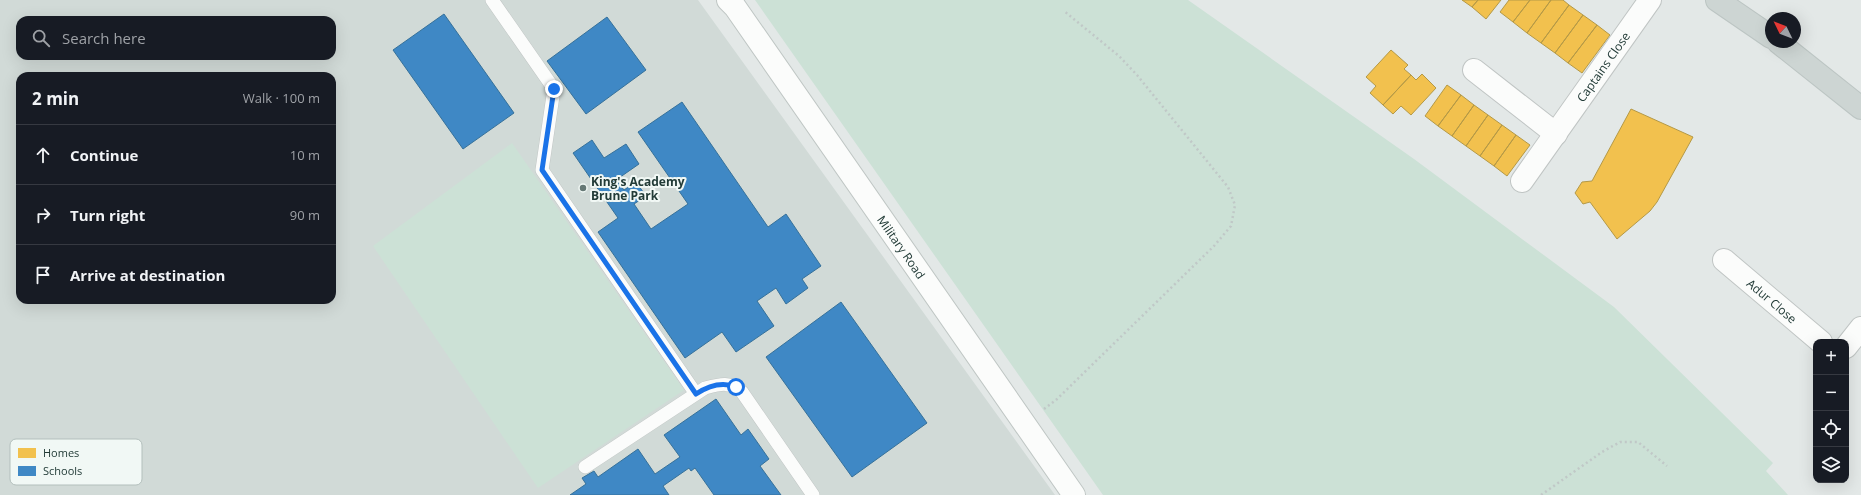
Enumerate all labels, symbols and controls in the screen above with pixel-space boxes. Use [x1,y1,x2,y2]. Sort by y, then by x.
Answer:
north arrow [1765,12,1801,48]
search box [16,16,336,60]
icon: search [30,27,52,49]
text: Search here [62,28,146,48]
street label: Captains Close [1572,28,1634,105]
route end [545,80,563,98]
text: 2 min [32,87,79,110]
text: Walk · 100 m [243,89,320,107]
icon: ahead [32,144,54,166]
text: Continue [70,145,138,165]
text: 10 m [290,146,320,164]
place label: King's Academy Brune Park [591,173,685,204]
marker: King's Academy Brune Park [578,183,588,193]
icon: right [32,204,54,226]
text: Turn right [70,205,145,225]
text: 90 m [290,206,320,224]
street label: Military Road [874,212,930,282]
icon: arrive [32,264,54,286]
text: Arrive at destination [70,265,225,285]
street label: Adur Close [1743,275,1801,327]
map controls [1813,339,1849,483]
button: + [1813,339,1849,375]
button: − [1813,375,1849,411]
route start [727,378,745,396]
button: locate [1813,411,1849,447]
legend [10,439,142,485]
text: Homes [43,445,79,460]
button: layers [1813,447,1849,483]
text: Schools [43,463,82,478]

